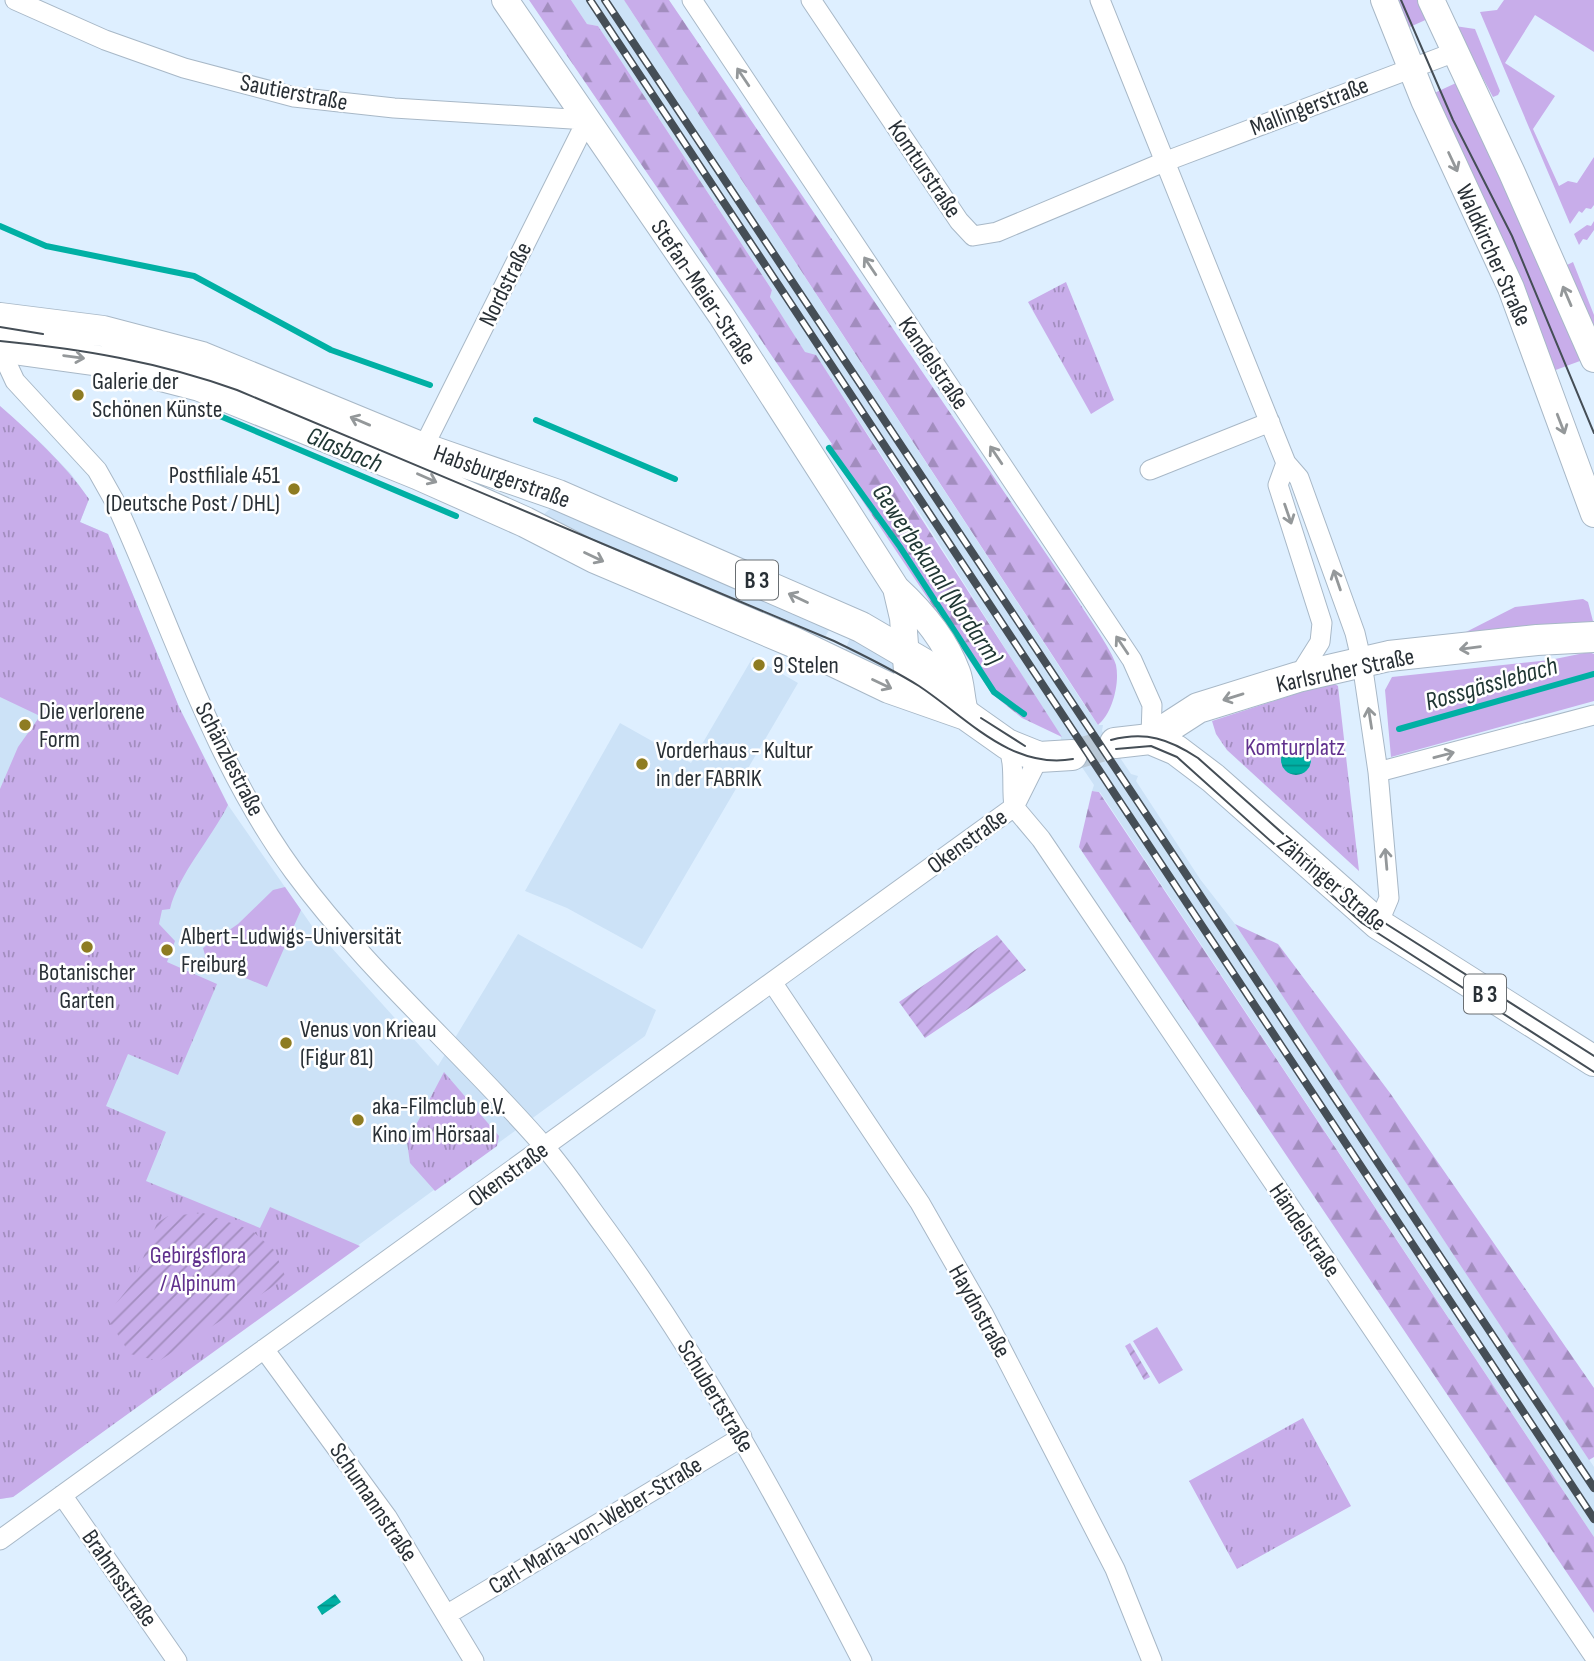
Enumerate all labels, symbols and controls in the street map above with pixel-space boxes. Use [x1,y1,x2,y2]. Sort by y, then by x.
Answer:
street label: Sautierstraße [238,68,350,117]
one-way arrow [736,68,751,87]
street label: Mallingerstraße [1246,71,1373,142]
street label: Komturstraße [881,115,968,224]
one-way arrow [1447,151,1460,172]
street label: Waldkircher Straße [1449,180,1538,331]
street label: Stefan-Meier-Straße [644,214,763,370]
street label: Nordstraße [473,237,538,331]
one-way arrow [862,257,877,276]
one-way arrow [1560,286,1573,308]
street label: Kandelstraße [892,311,975,415]
one-way arrow [62,351,84,364]
place label: Galerie der Schönen Künste [92,367,222,424]
marker: Galerie der Schönen Künste [70,387,86,403]
one-way arrow [1556,413,1569,434]
one-way arrow [350,414,372,427]
water label: Glasbach [302,421,387,480]
street label: Habsburgerstraße [430,438,574,515]
one-way arrow [989,446,1003,466]
place label: Postfiliale 451 (Deutsche Post / DHL) [105,461,281,518]
one-way arrow [415,472,437,485]
water label: Gewerbekanal (Nordarm) [865,478,1009,672]
marker: Postfiliale 451 (Deutsche Post / DHL) [286,481,302,497]
one-way arrow [1282,503,1295,525]
one-way arrow [583,551,604,565]
road number: B 3 [736,560,778,600]
one-way arrow [1330,569,1343,591]
one-way arrow [788,591,809,604]
one-way arrow [1115,636,1129,655]
one-way arrow [1459,641,1482,654]
street label: Karlsruher Straße [1273,642,1417,699]
place label: 9 Stelen [773,651,839,680]
water label: Rossgässlebach [1422,651,1561,718]
marker: 9 Stelen [751,657,767,673]
one-way arrow [871,678,892,691]
one-way arrow [1222,692,1244,705]
place label: Die verlorene Form [39,697,145,754]
street label: Schänzlestraße [189,697,271,821]
one-way arrow [1363,707,1376,729]
marker: Die verlorene Form [17,717,33,733]
park label: Komturplatz [1245,733,1345,762]
place label: Vorderhaus - Kultur in der FABRIK [656,736,813,793]
one-way arrow [1433,747,1455,760]
marker: Vorderhaus - Kultur in der FABRIK [634,756,650,772]
street label: Okenstraße [922,803,1013,880]
street label: Zähringer Straße [1271,829,1392,937]
one-way arrow [1379,848,1392,871]
place label: Albert-Ludwigs-Universität Freiburg [180,922,402,979]
marker: Botanischer Garten [79,939,95,955]
marker: Albert-Ludwigs-Universität Freiburg [159,942,175,958]
place label: Botanischer Garten [39,958,136,1015]
road number: B 3 [1464,974,1506,1014]
place label: Venus von Krieau (Figur 81) [300,1015,437,1072]
marker: Venus von Krieau (Figur 81) [278,1035,294,1051]
place label: aka-Filmclub e.V. Kino im Hörsaal [372,1092,506,1149]
marker: aka-Filmclub e.V. Kino im Hörsaal [350,1112,366,1128]
street label: Okenstraße [463,1136,554,1213]
street label: Händelstraße [1263,1178,1347,1283]
park label: Gebirgsflora / Alpinum [150,1241,246,1298]
street label: Haydnstraße [942,1260,1017,1363]
street label: Schubertstraße [671,1335,760,1458]
street label: Schumannstraße [323,1437,424,1567]
street label: Carl-Maria-von-Weber-Straße [483,1450,707,1601]
street label: Brahmsstraße [76,1524,164,1632]

